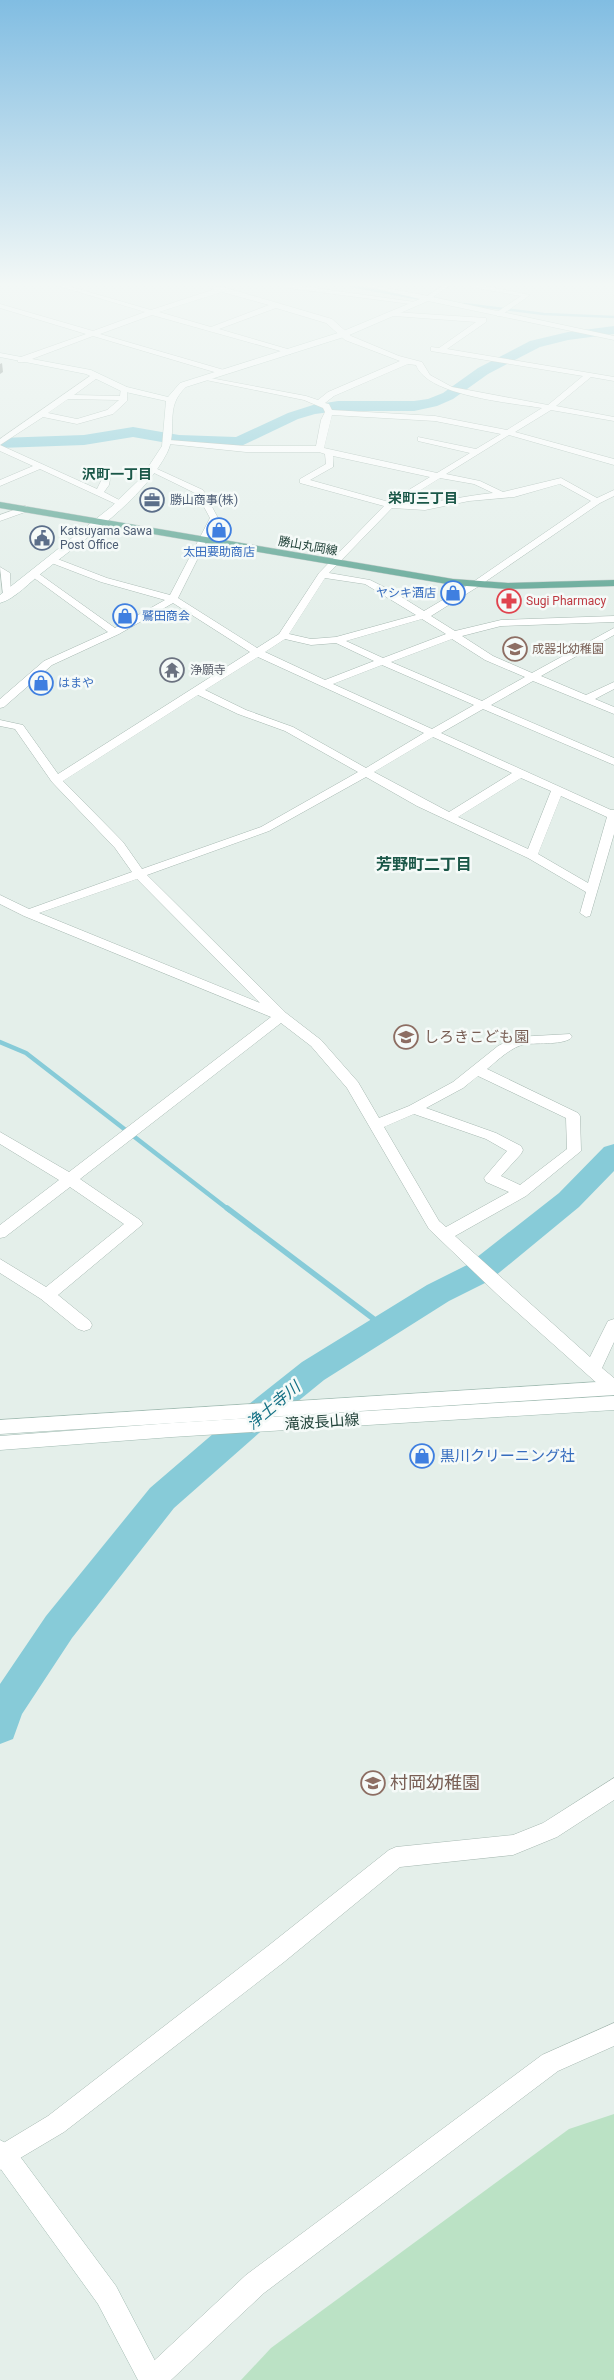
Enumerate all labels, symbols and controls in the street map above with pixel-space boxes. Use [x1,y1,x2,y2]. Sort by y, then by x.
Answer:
district label: 沢町一丁目 [82,466,152,482]
office icon: 勝山商事(株) [139,487,165,513]
district label: 栄町三丁目 [388,490,458,506]
place label: 勝山商事(株) [170,493,238,507]
shop icon: 太田要助商店 [206,517,232,543]
place label: Katsuyama Sawa Post Office [60,524,152,552]
public building icon: Katsuyama Sawa Post Office [29,525,55,551]
street label: 勝山丸岡線 [277,534,339,558]
place label: 太田要助商店 [183,545,255,559]
shop icon: ヤシキ酒店 [440,580,466,606]
place label: ヤシキ酒店 [376,586,436,600]
pharmacy icon: Sugi Pharmacy [496,588,522,614]
place label: Sugi Pharmacy [526,594,606,608]
shop icon: 鷲田商会 [112,603,138,629]
place label: 鷲田商会 [142,609,190,623]
school or university icon: 成器北幼稚園 [502,636,528,662]
place label: 成器北幼稚園 [532,642,604,656]
temple icon: 浄願寺 [159,657,185,683]
place label: 浄願寺 [190,663,226,677]
shop icon: はまや [28,670,54,696]
place label: はまや [58,676,94,690]
district label: 芳野町二丁目 [376,855,472,874]
school or university icon: しろきこども園 [393,1024,419,1050]
place label: しろきこども園 [424,1028,529,1046]
water label: 浄土寺川 [243,1376,305,1433]
street label: 滝波長山線 [284,1410,360,1434]
shop icon: 黒川クリーニング社 [409,1443,435,1469]
place label: 黒川クリーニング社 [440,1447,575,1465]
school or university icon: 村岡幼稚園 [360,1770,386,1796]
place label: 村岡幼稚園 [390,1772,480,1793]

